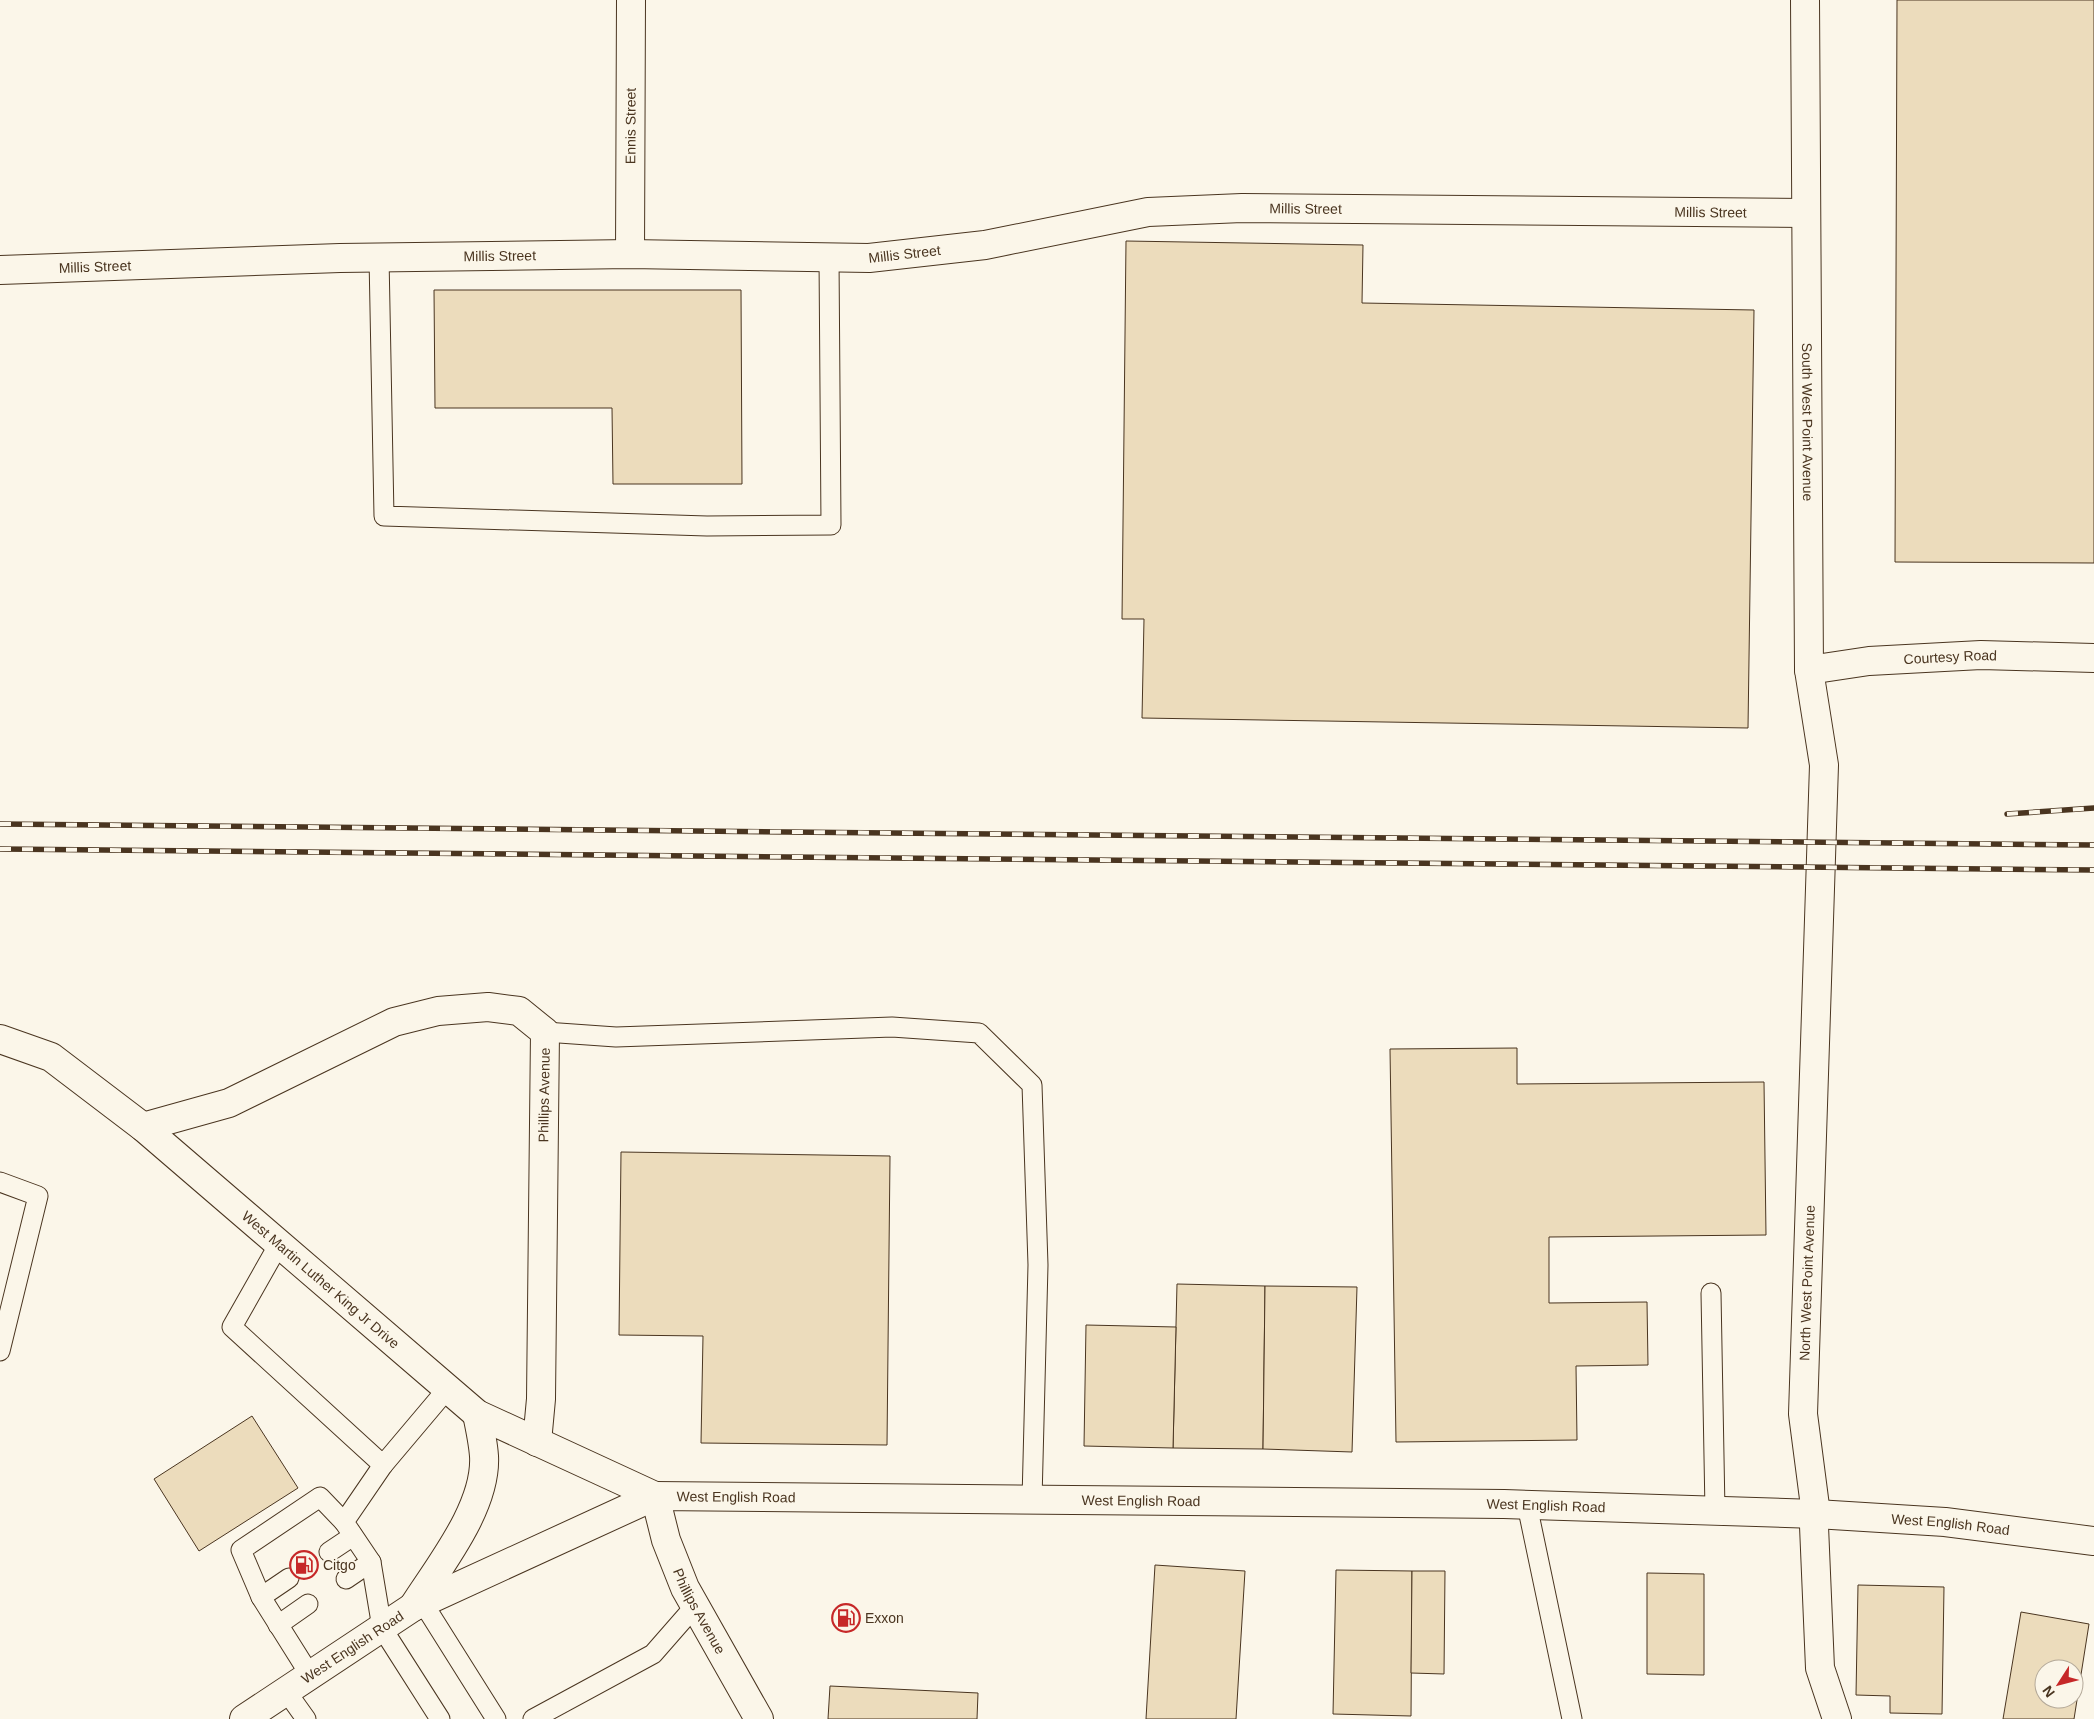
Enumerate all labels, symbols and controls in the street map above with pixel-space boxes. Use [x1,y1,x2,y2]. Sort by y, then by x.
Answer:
street label: Ennis Street [622,88,639,164]
street label: Millis Street [1269,200,1342,217]
street label: Millis Street [1674,204,1747,220]
street label: Millis Street [868,242,942,266]
street label: Millis Street [463,247,536,264]
street label: Millis Street [58,257,132,276]
street label: South West Point Avenue [1799,343,1816,501]
street label: Courtesy Road [1903,647,1997,667]
street label: Phillips Avenue [535,1047,553,1142]
street label: North West Point Avenue [1796,1205,1818,1361]
street label: West Martin Luther King Jr Drive [239,1208,403,1352]
street label: West English Road [676,1488,796,1505]
street label: West English Road [1081,1492,1201,1509]
street label: West English Road [1486,1496,1606,1515]
street label: West English Road [1891,1511,2011,1538]
fuel station icon: Citgo [289,1550,319,1580]
place label: Citgo [323,1557,356,1573]
street label: Phillips Avenue [670,1566,729,1657]
fuel station icon: Exxon [831,1603,861,1633]
street label: West English Road [298,1608,406,1687]
place label: Exxon [865,1610,904,1626]
north arrow [2034,1659,2084,1709]
text: N [2039,1683,2058,1700]

